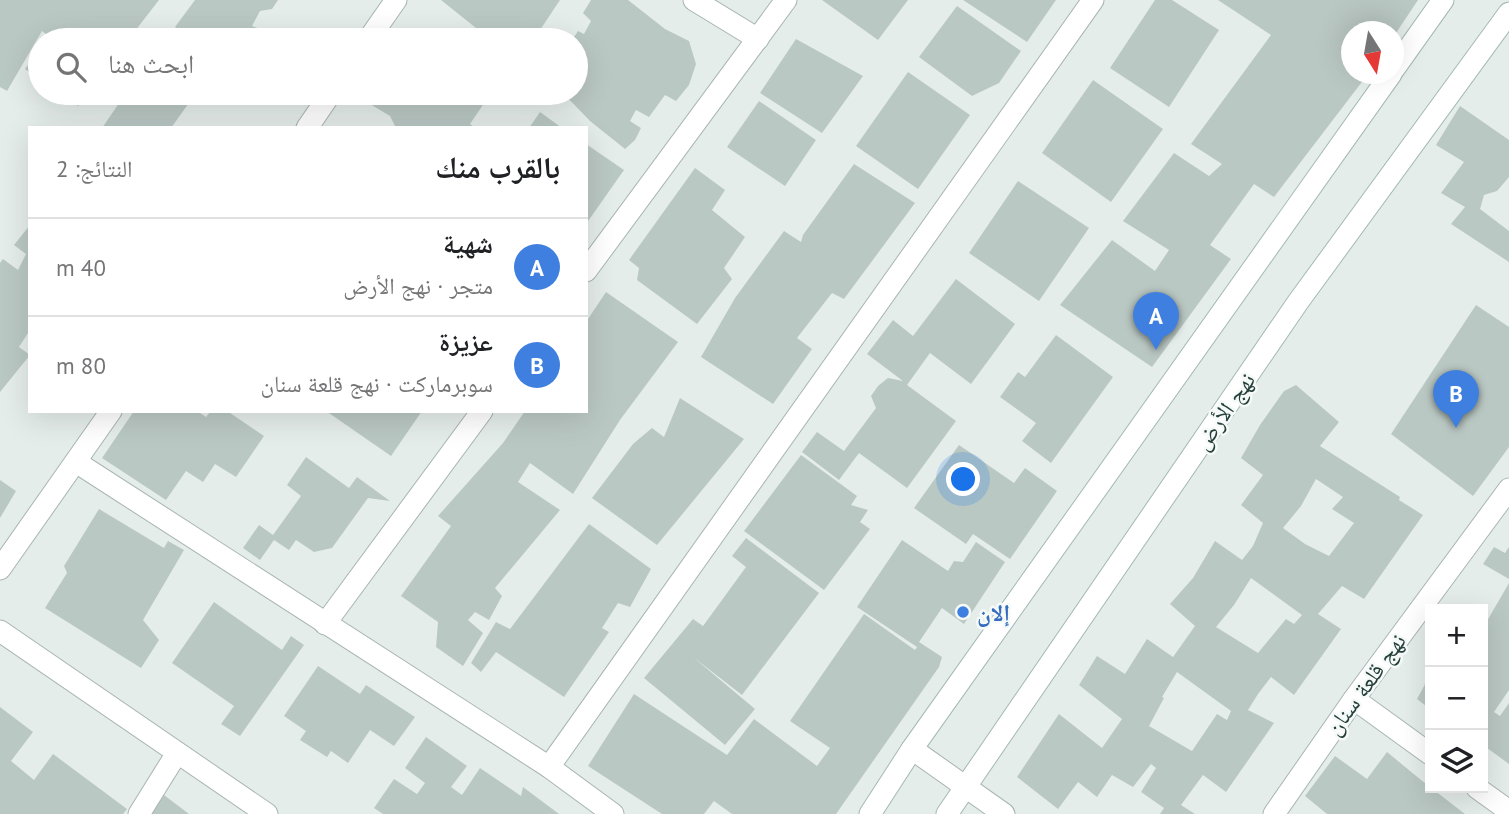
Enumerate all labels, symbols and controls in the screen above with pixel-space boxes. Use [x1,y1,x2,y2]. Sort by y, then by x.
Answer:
north arrow [1341,21,1404,84]
search box [28,28,588,105]
text: ابحث هنا [108,47,194,80]
icon: search [52,48,90,86]
text: بالقرب منك [435,147,560,186]
text: النتائج: 2 [56,154,133,183]
text: شهية [443,227,493,260]
text: 40 m [56,253,106,282]
text: A [530,253,544,282]
text: متجر · نهج الأرض [343,271,493,300]
pin: A [1133,292,1179,350]
text: عزيزة [439,325,493,358]
text: 80 m [56,351,106,380]
text: B [530,351,544,380]
street label: نهج الأرض [1187,367,1262,456]
text: سوبرماركت · نهج قلعة سنان [260,369,493,398]
pin: B [1433,370,1479,428]
your location [946,462,980,496]
place label: إلان [977,598,1010,627]
marker: إلان [955,604,971,620]
map controls [1425,604,1488,793]
button: + [1425,604,1488,667]
street label: نهج قلعة سنان [1318,627,1413,741]
button: − [1425,667,1488,730]
button: layers [1425,730,1488,793]

